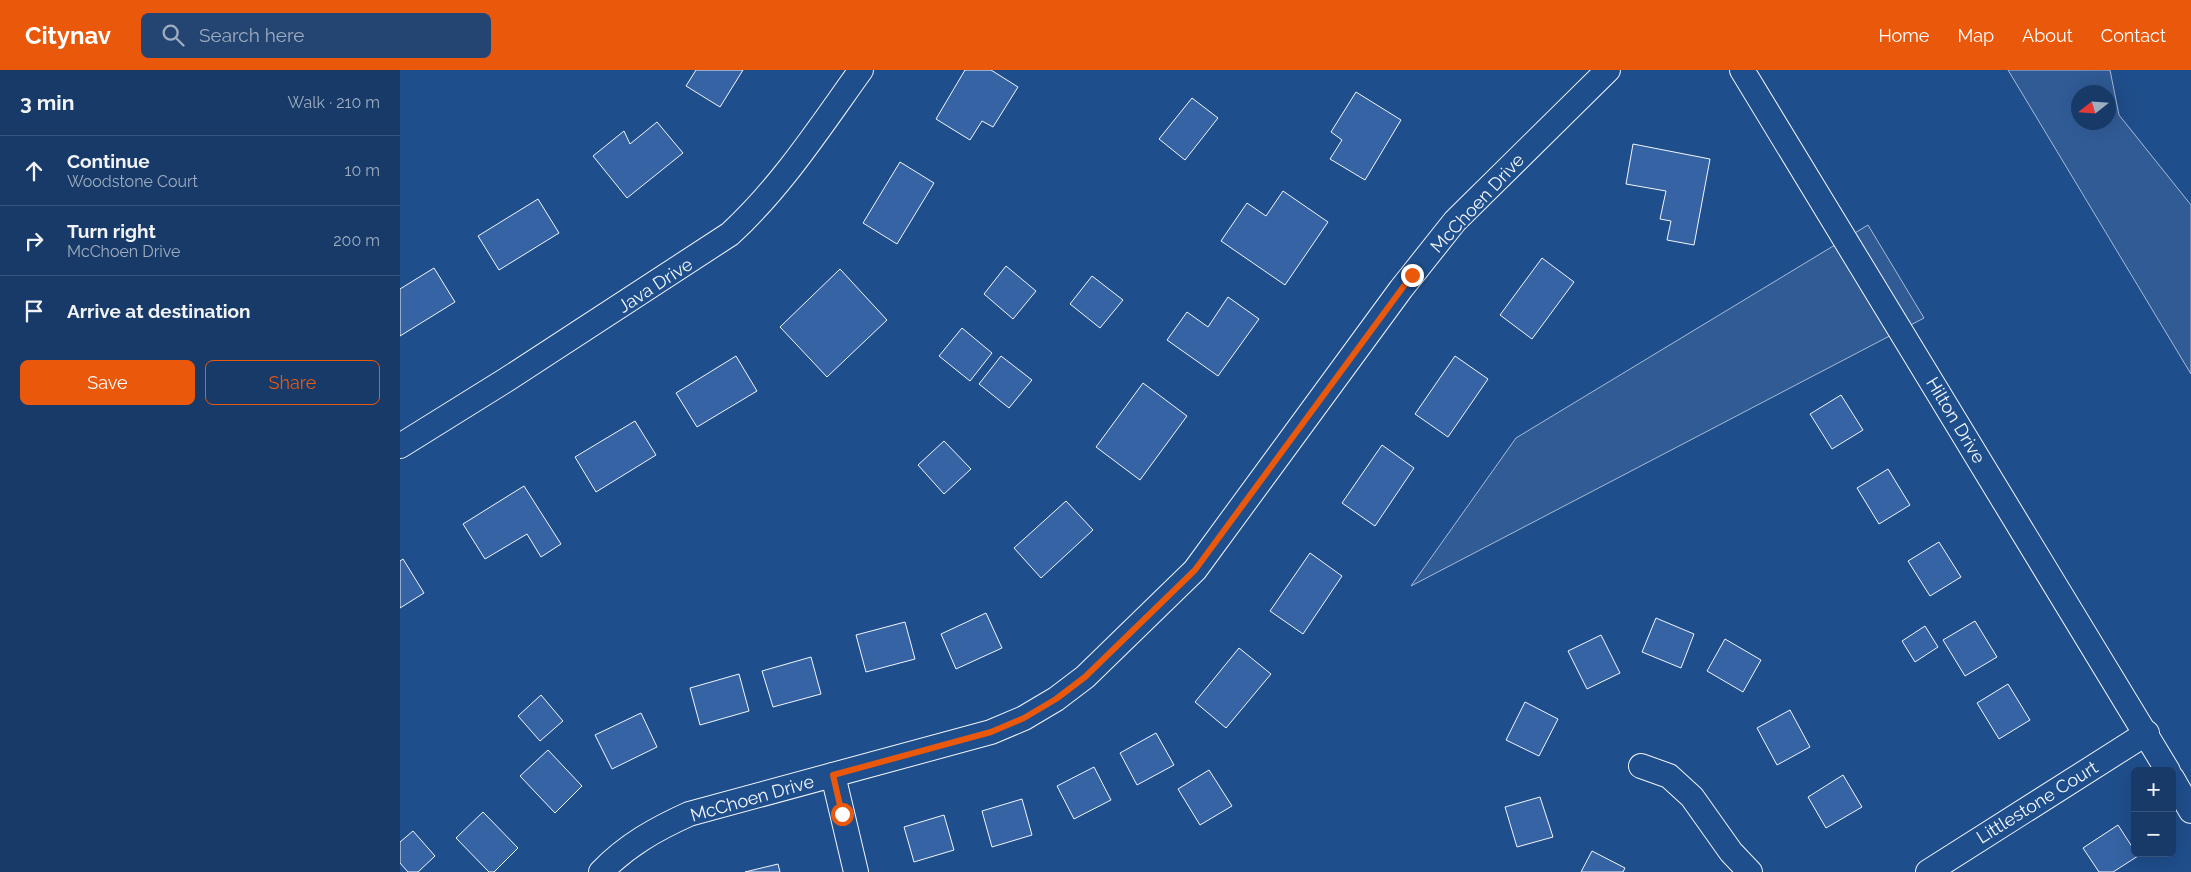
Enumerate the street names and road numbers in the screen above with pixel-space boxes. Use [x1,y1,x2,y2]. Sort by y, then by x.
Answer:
street label: McChoen Drive [1426,149,1528,257]
street label: Java Drive [614,253,697,317]
street label: Hilton Drive [1922,373,1990,467]
street label: Littlestone Court [1973,756,2101,848]
street label: McChoen Drive [688,770,817,826]

